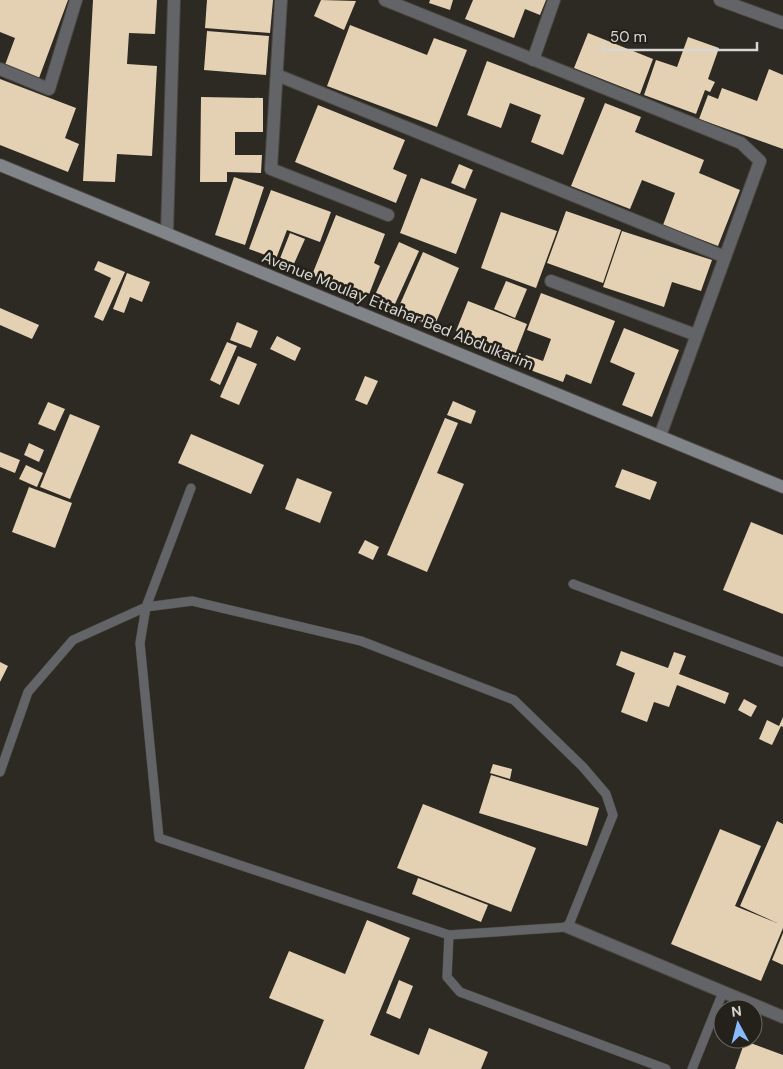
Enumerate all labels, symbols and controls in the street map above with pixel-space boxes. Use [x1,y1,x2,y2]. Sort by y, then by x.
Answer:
scale bar [603,20,757,52]
text: 50 m [610,27,647,47]
street label: Avenue Moulay Ettahar Bed Abdulkarim [259,246,537,375]
north arrow [713,999,763,1049]
text: N [730,1002,743,1021]

